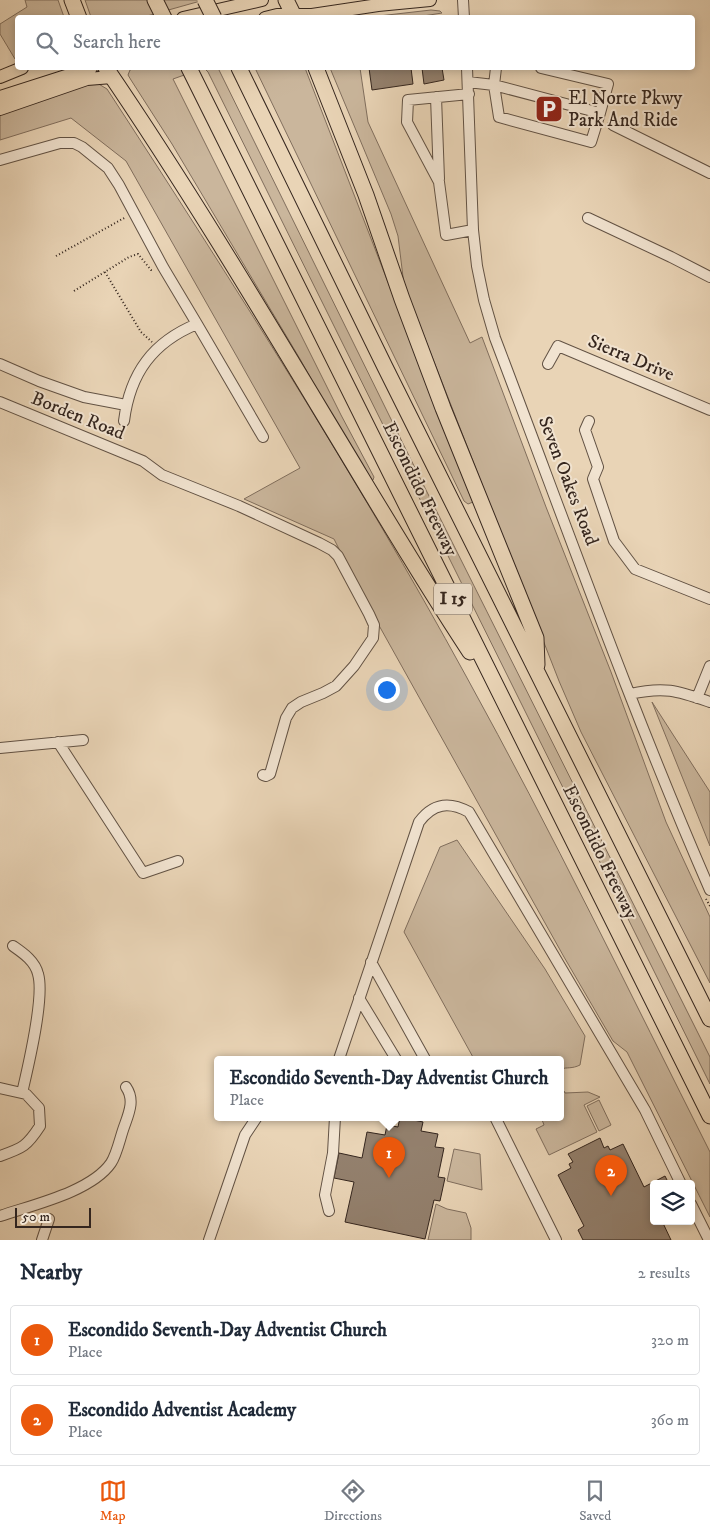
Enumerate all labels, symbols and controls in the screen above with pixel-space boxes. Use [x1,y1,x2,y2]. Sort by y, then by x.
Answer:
search box [15,15,695,70]
icon: search [33,29,61,57]
text: Search here [73,31,161,54]
place label: El Norte Pkwy Park And Ride [568,87,683,132]
parking icon: El Norte Pkwy Park And Ride [534,94,564,124]
street label: Sierra Drive [584,330,678,386]
street label: Borden Road [28,387,129,445]
street label: Seven Oakes Road [533,413,603,549]
street label: Escondido Freeway [377,418,463,561]
road number: I 15 [434,584,472,614]
your location [374,677,400,703]
street label: Escondido Freeway [557,781,643,924]
popup [214,1056,564,1121]
text: Escondido Seventh-Day Adventist Church [230,1067,548,1090]
text: Place [230,1090,264,1110]
pin: 1 [373,1137,405,1178]
pin: 2 [595,1155,627,1196]
map controls [650,1180,695,1225]
button: layers [650,1180,695,1225]
scale bar [15,1205,91,1228]
text: 50 m [22,1208,50,1226]
text: Nearby [20,1260,82,1286]
text: 2 results [638,1263,690,1283]
text: Escondido Seventh-Day Adventist Church [68,1319,387,1342]
text: 1 [34,1330,40,1350]
text: 320 m [651,1330,689,1350]
text: Place [68,1342,102,1362]
text: Escondido Adventist Academy [68,1399,296,1422]
text: 2 [33,1410,41,1430]
text: 360 m [651,1410,689,1430]
text: Place [68,1422,102,1442]
tab: Map [99,1477,127,1525]
tab: Directions [324,1477,382,1525]
tab: Saved [579,1477,611,1525]

